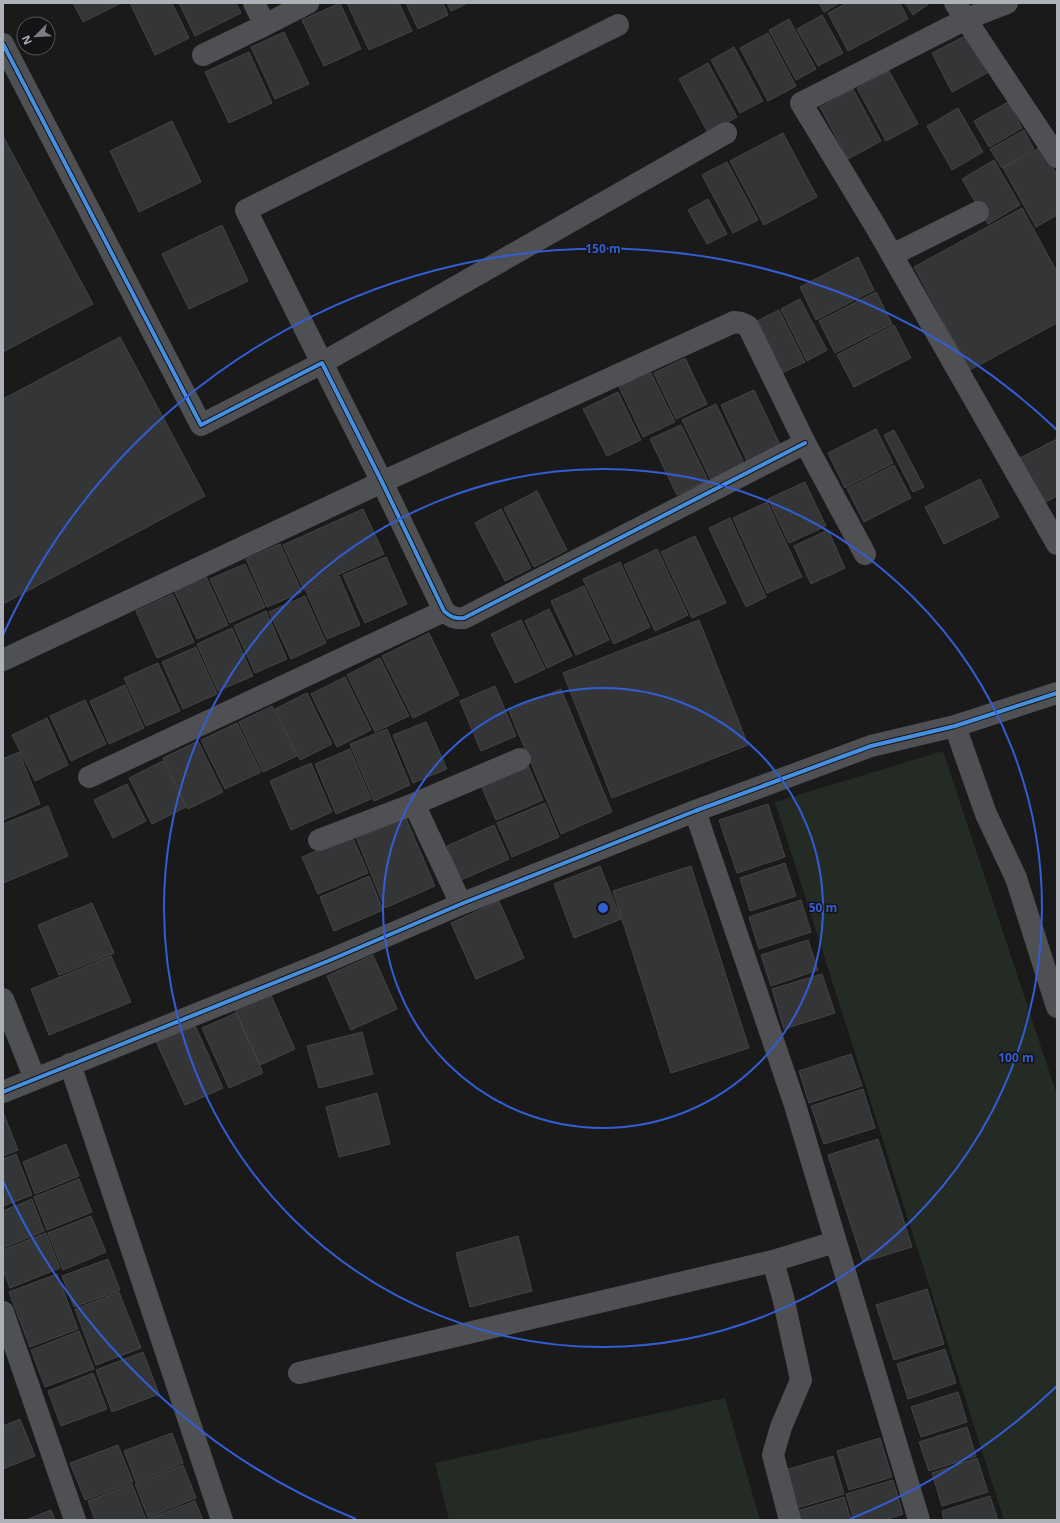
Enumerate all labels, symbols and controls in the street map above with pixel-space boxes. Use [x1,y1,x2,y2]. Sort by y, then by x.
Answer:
north arrow [16,16,56,56]
text: N [18,33,35,47]
text: 150 m [585,240,621,257]
text: 50 m [809,899,837,916]
centre of rings [596,901,610,915]
text: 100 m [998,1049,1034,1066]

